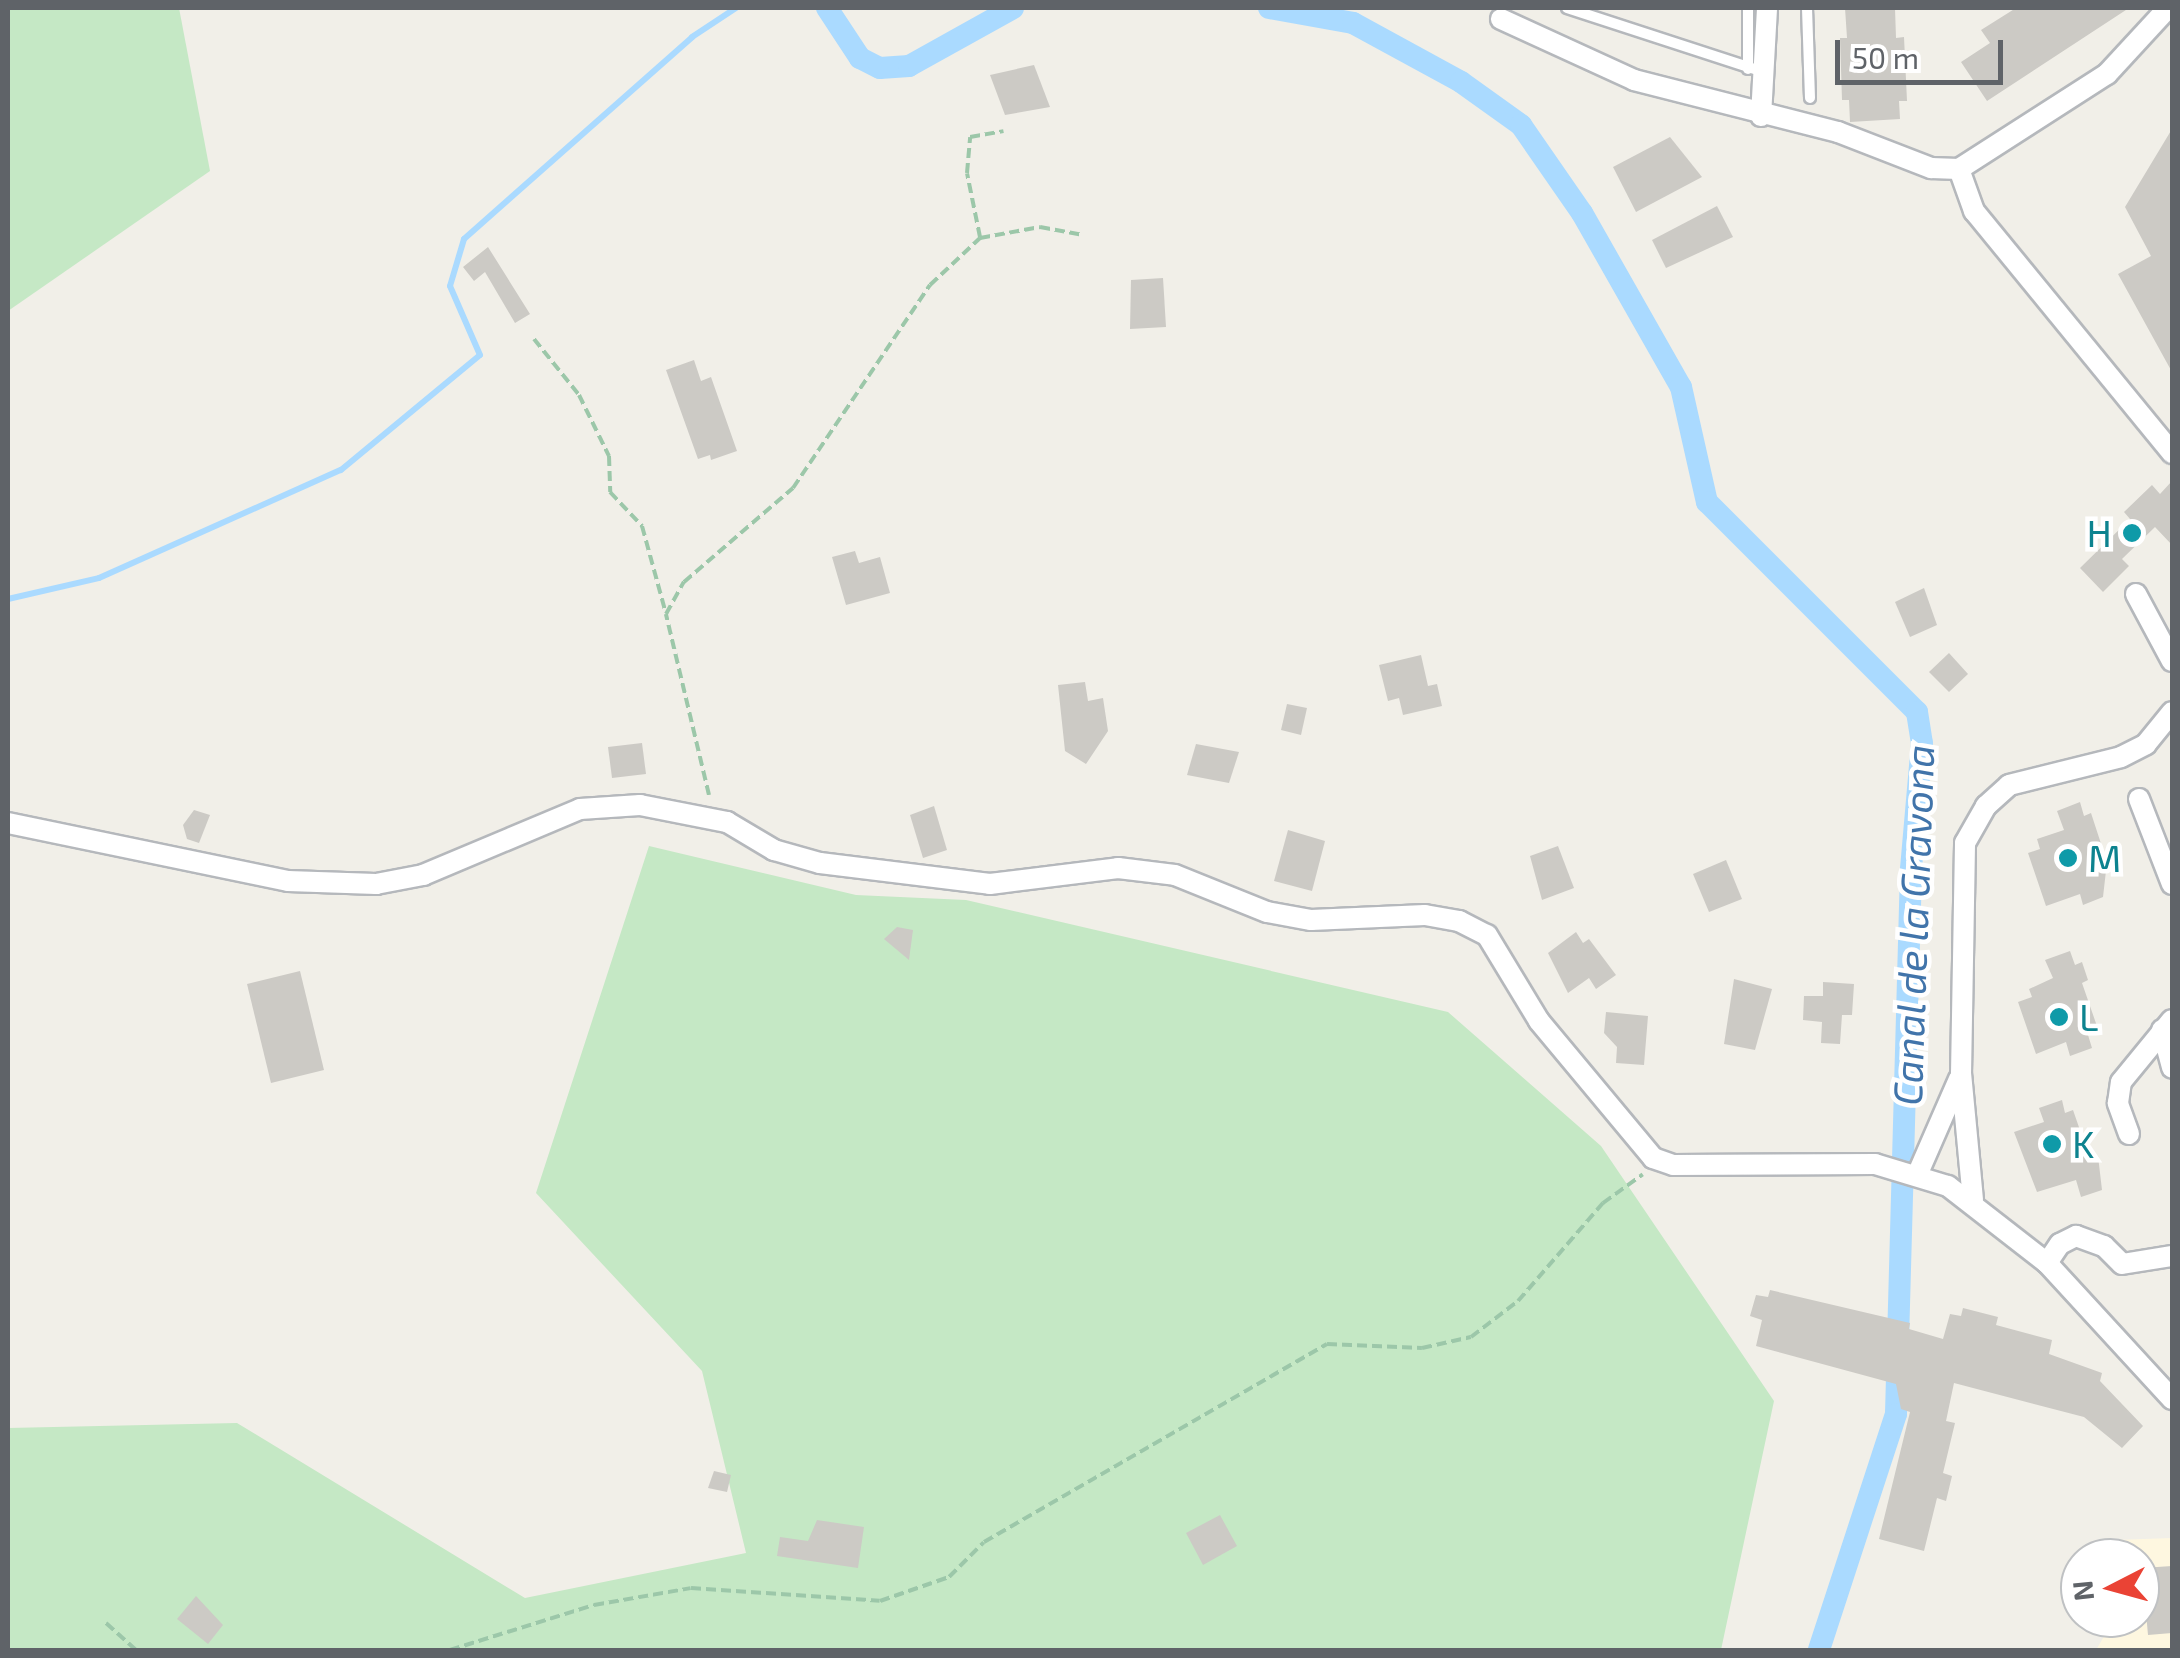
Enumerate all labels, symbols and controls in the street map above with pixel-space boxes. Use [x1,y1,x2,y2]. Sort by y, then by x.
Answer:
scale bar [1840,20,2008,82]
text: 50 m [1852,39,1919,75]
place label: H [2087,510,2112,556]
marker: H [2121,522,2143,544]
water label: Canal de la Gravona [1882,743,1942,1107]
place label: M [2088,835,2121,881]
marker: M [2057,847,2079,869]
place label: L [2079,994,2099,1040]
marker: L [2048,1006,2070,1028]
place label: K [2072,1121,2094,1167]
marker: K [2041,1133,2063,1155]
north arrow [2060,1538,2160,1638]
text: N [2064,1579,2100,1603]

